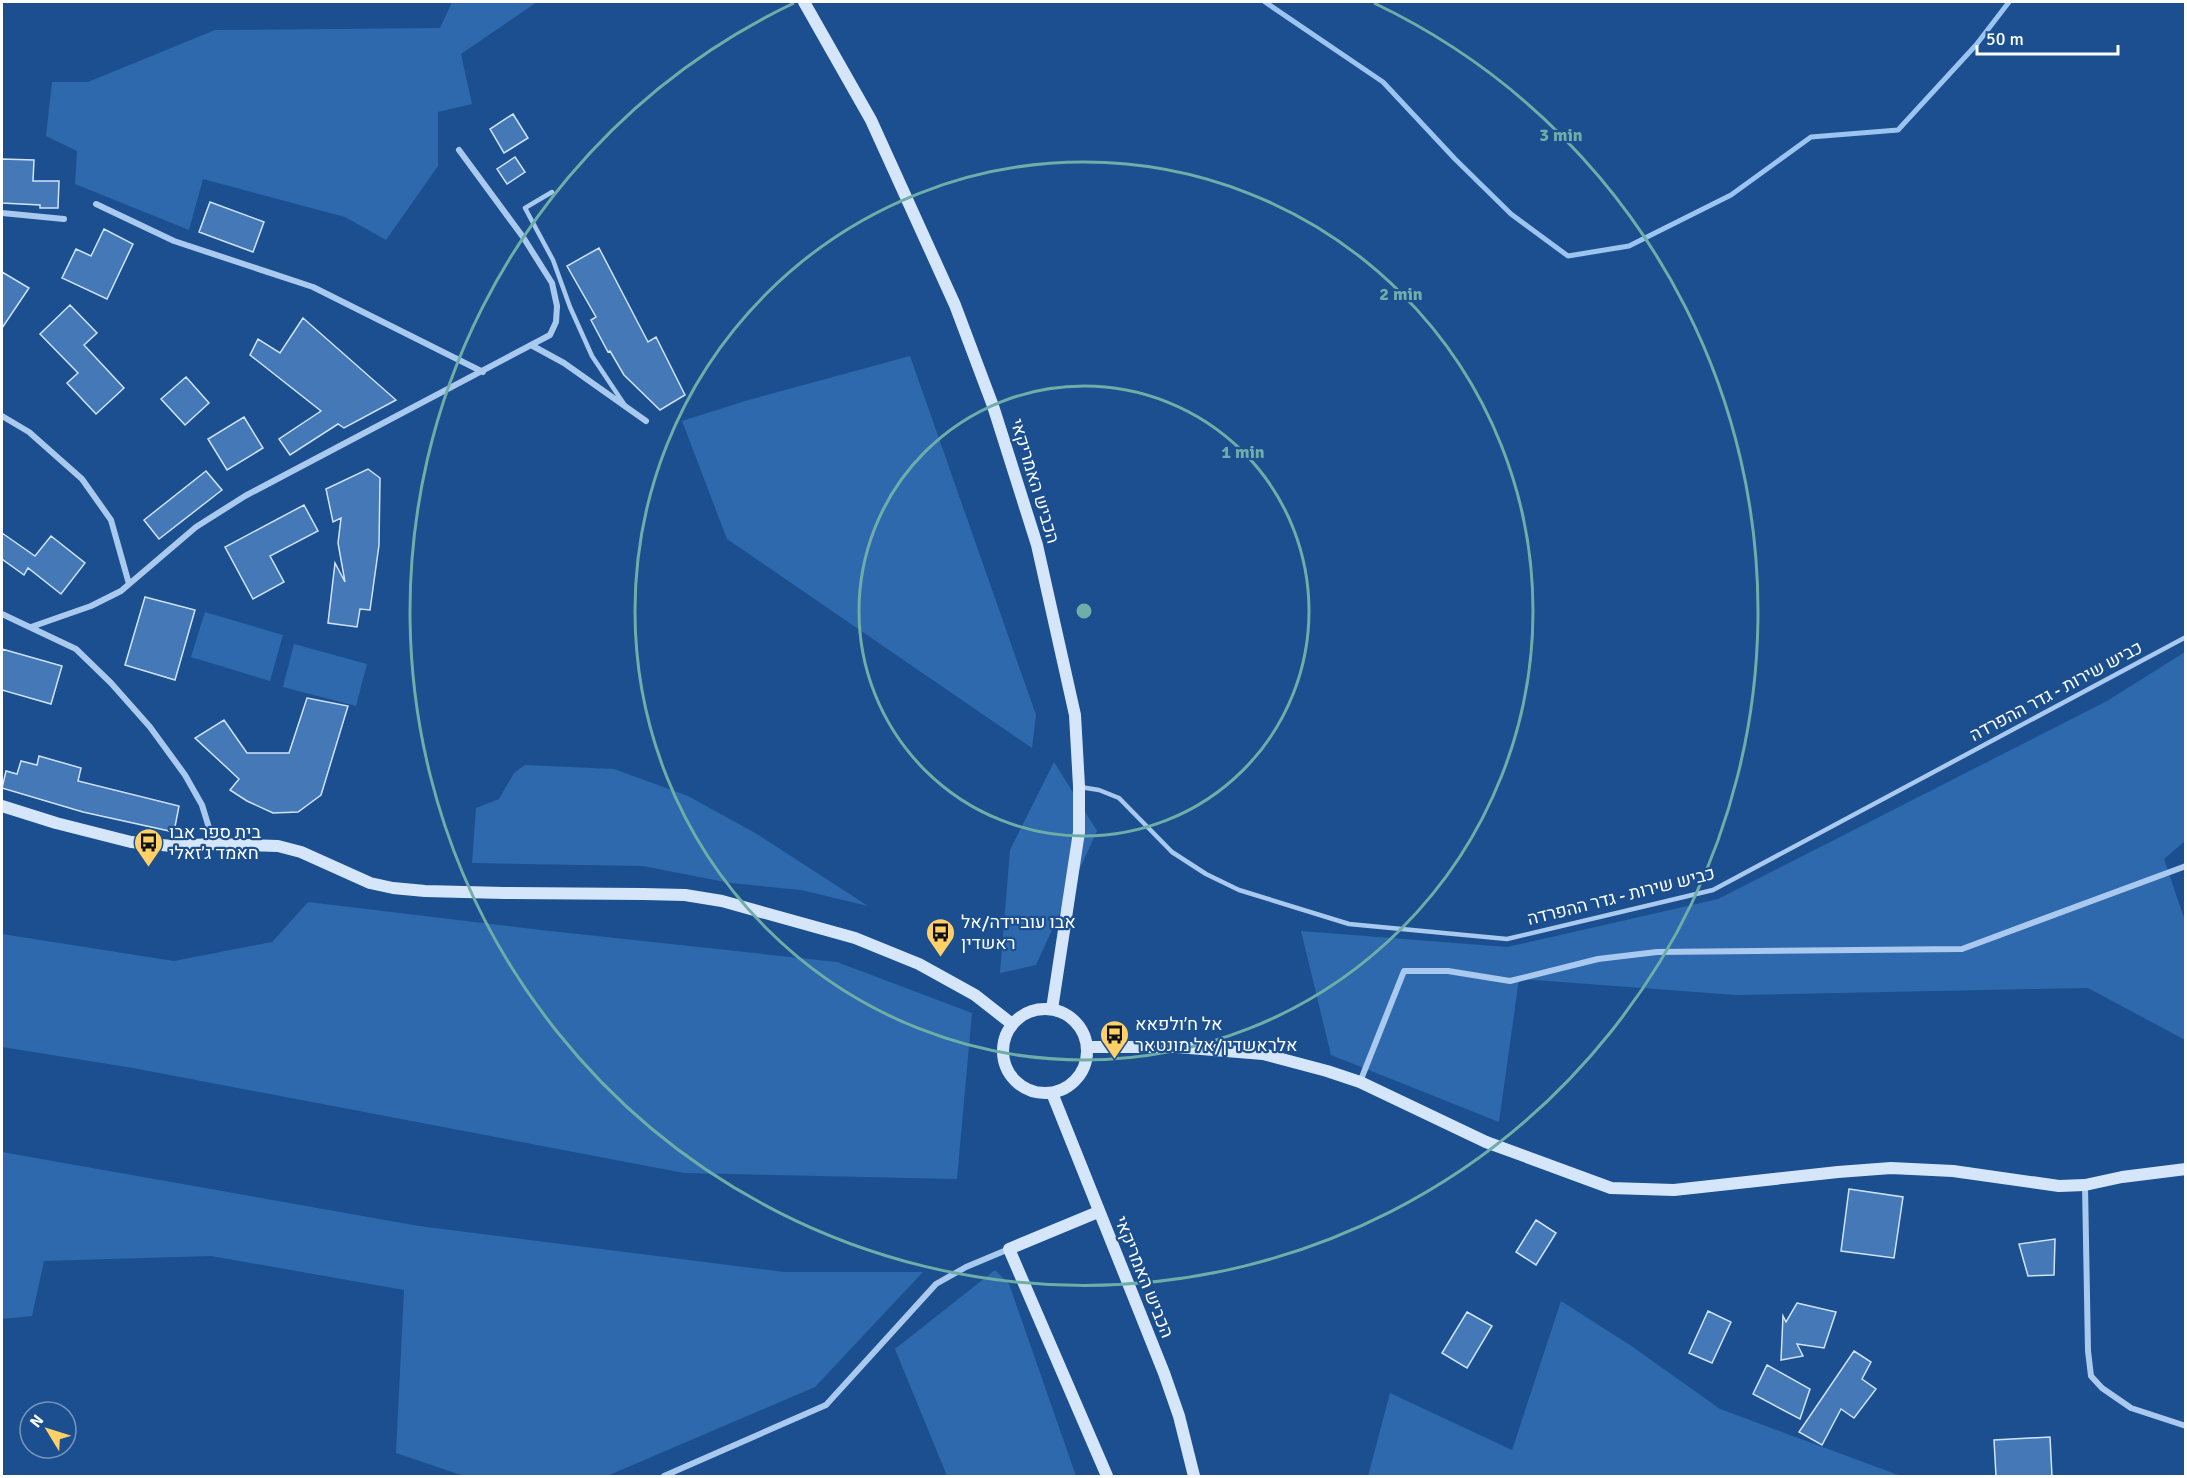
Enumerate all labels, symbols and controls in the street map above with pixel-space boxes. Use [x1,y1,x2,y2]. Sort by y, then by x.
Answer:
scale bar [1977,18,2118,56]
text: 50 m [1986,28,2024,50]
text: 3 min [1539,124,1583,146]
text: 2 min [1379,283,1423,305]
street label: הכביש האמריקאי [1006,416,1064,546]
text: 1 min [1221,441,1265,463]
centre of rings [1074,601,1094,621]
street label: כביש שירות - גדר ההפרדה [1966,636,2146,746]
place label: בית ספר אבו חאמד ג׳זאלי [169,821,262,864]
bus stop icon: בית ספר אבו חאמד ג׳זאלי [132,826,164,868]
street label: כביש שירות - גדר ההפרדה [1525,862,1717,930]
place label: אבו עוביידה/אל ראשדין [961,911,1076,954]
bus stop icon: אבו עוביידה/אל ראשדין [924,916,956,958]
place label: אל ח׳ולפאא אלראשדין/אל מונטאר [1135,1013,1298,1056]
bus stop icon: אל ח׳ולפאא אלראשדין/אל מונטאר [1098,1018,1130,1060]
street label: הכביש האמריקאי [1110,1213,1178,1341]
north arrow [18,1400,78,1460]
text: N [26,1411,48,1432]

